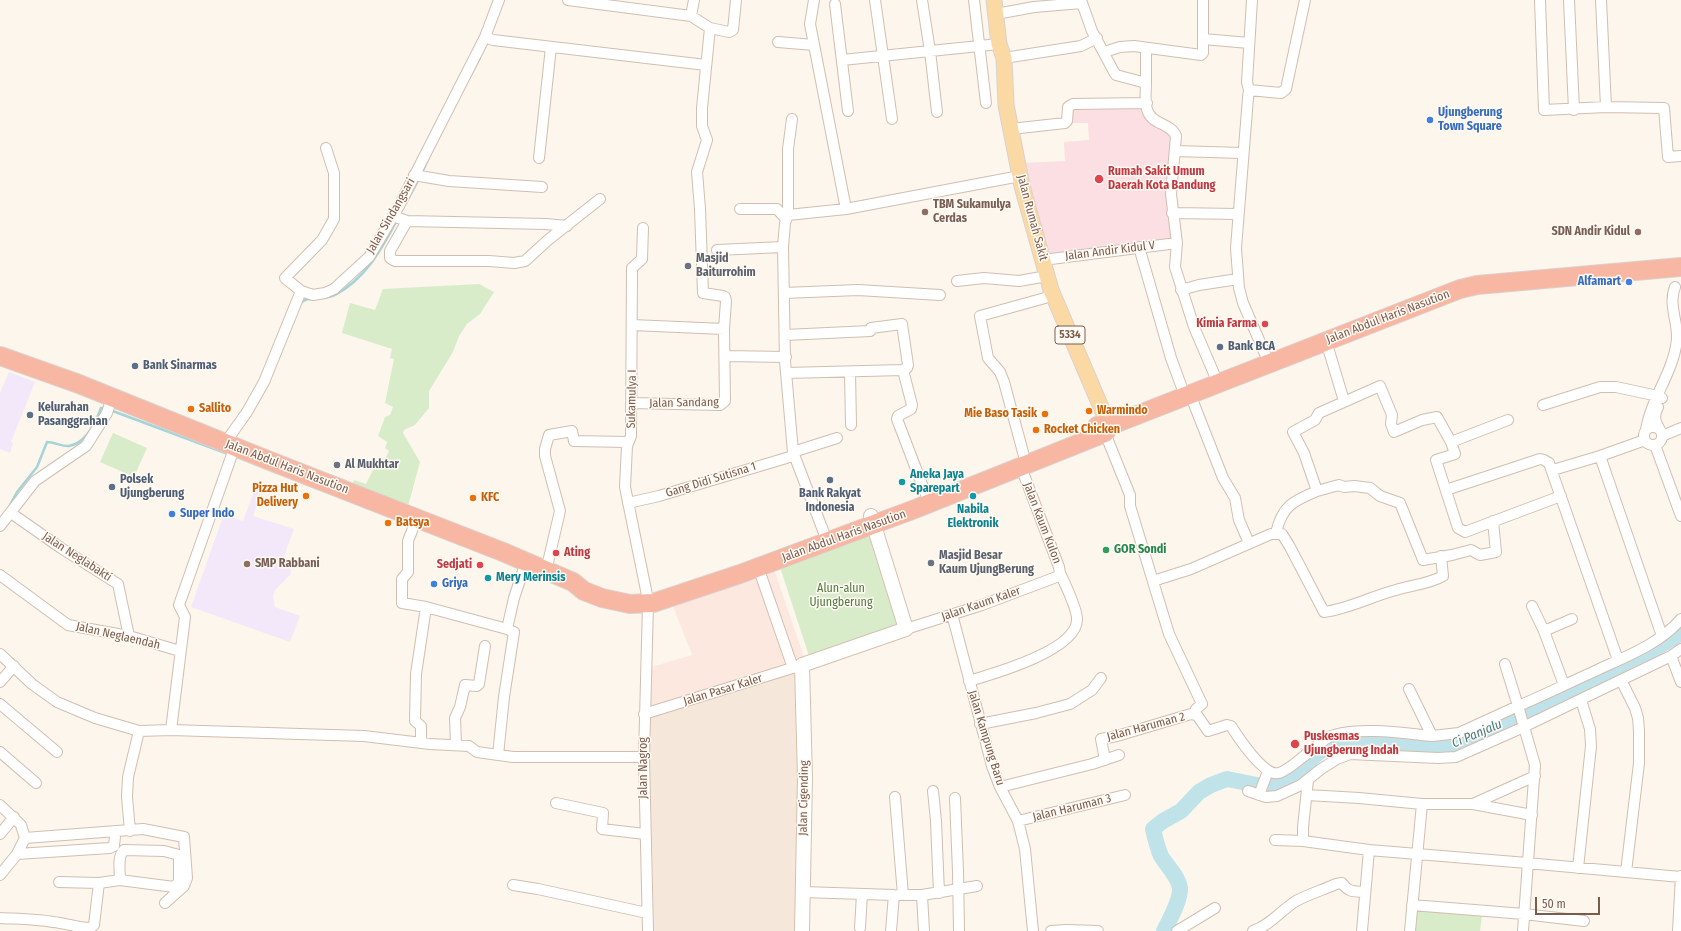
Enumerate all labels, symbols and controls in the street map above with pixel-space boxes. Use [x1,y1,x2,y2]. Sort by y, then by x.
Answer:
place label: Ujungberung Town Square [1438,106,1502,134]
marker: Ujungberung Town Square [1425,115,1435,125]
place label: Rumah Sakit Umum Daerah Kota Bandung [1108,165,1216,193]
street label: Jalan Rumah Sakit [1014,173,1050,263]
marker: Rumah Sakit Umum Daerah Kota Bandung [1093,173,1105,185]
street label: Jalan Sindangsari [364,176,418,256]
place label: TBM Sukamulya Cerdas [933,198,1011,226]
marker: TBM Sukamulya Cerdas [920,207,930,217]
place label: SDN Andir Kidul [1551,225,1630,239]
marker: SDN Andir Kidul [1633,227,1643,237]
street label: Jalan Andir Kidul V [1064,238,1156,264]
place label: Masjid Baiturrohim [696,252,756,280]
marker: Masjid Baiturrohim [683,261,693,271]
place label: Alfamart [1578,275,1621,289]
marker: Alfamart [1624,277,1634,287]
street label: Jalan Abdul Haris Nasution [1324,287,1452,347]
place label: Kimia Farma [1196,317,1257,331]
marker: Kimia Farma [1260,319,1270,329]
road number: 5334 [1055,326,1085,344]
place label: Bank BCA [1228,340,1275,354]
marker: Bank BCA [1215,342,1225,352]
place label: Bank Sinarmas [143,359,217,373]
marker: Bank Sinarmas [130,361,140,371]
street label: Sukamulya I [624,369,640,429]
street label: Jalan Sandang [649,395,719,411]
place label: Kelurahan Pasanggrahan [38,401,108,429]
place label: Sallito [199,402,231,416]
marker: Sallito [186,404,196,414]
place label: Warmindo [1097,404,1148,418]
marker: Warmindo [1084,406,1094,416]
place label: Mie Baso Tasik [964,407,1037,421]
marker: Mie Baso Tasik [1040,409,1050,419]
marker: Kelurahan Pasanggrahan [25,410,35,420]
place label: Rocket Chicken [1044,423,1120,437]
marker: Rocket Chicken [1031,425,1041,435]
street label: Jalan Abdul Haris Nasution [223,437,351,497]
place label: Al Mukhtar [345,458,399,472]
street label: Gang Didi Sutisna 1 [664,459,758,501]
marker: Al Mukhtar [332,460,342,470]
place label: Aneka Jaya Sparepart [910,468,964,496]
place label: Polsek Ujungberung [120,473,184,501]
marker: Bank Rakyat Indonesia [825,475,835,485]
marker: Aneka Jaya Sparepart [897,477,907,487]
street label: Jalan Kaum Kulon [1020,480,1064,566]
marker: Polsek Ujungberung [107,482,117,492]
place label: Pizza Hut Delivery [252,482,298,510]
place label: Bank Rakyat Indonesia [799,487,861,515]
marker: Pizza Hut Delivery [301,491,311,501]
place label: KFC [481,491,499,505]
marker: Nabila Elektronik [968,491,978,501]
marker: KFC [468,493,478,503]
place label: Nabila Elektronik [947,503,999,531]
place label: Super Indo [180,507,234,521]
street label: Jalan Abdul Haris Nasution [780,507,908,565]
marker: Super Indo [167,509,177,519]
place label: Batsya [396,516,429,530]
marker: Batsya [383,518,393,528]
street label: Jalan Neglabakti [40,529,114,585]
place label: GOR Sondi [1114,543,1166,557]
marker: GOR Sondi [1101,545,1111,555]
place label: Ating [564,546,590,560]
marker: Ating [551,548,561,558]
place label: Masjid Besar Kaum UjungBerung [939,549,1034,577]
place label: SMP Rabbani [255,557,320,571]
place label: Sedjati [437,558,472,572]
marker: Masjid Besar Kaum UjungBerung [926,558,936,568]
marker: SMP Rabbani [242,559,252,569]
marker: Sedjati [475,560,485,570]
place label: Mery Merinsis [496,571,565,585]
marker: Mery Merinsis [483,573,493,583]
place label: Griya [442,577,468,591]
marker: Griya [429,579,439,589]
park label: Alun-alun Ujungberung [809,582,873,610]
street label: Jalan Kaum Kaler [939,584,1023,624]
street label: Jalan Neglaendah [75,619,161,653]
street label: Jalan Pasar Kaler [682,671,764,709]
street label: Jalan Kampung Baru [965,689,1007,787]
street label: Jalan Haruman 2 [1105,710,1187,744]
water label: Ci Panjalu [1450,716,1504,752]
place label: Puskesmas Ujungberung Indah [1304,730,1399,758]
street label: Jalan Nagrog [637,737,651,799]
marker: Puskesmas Ujungberung Indah [1289,738,1301,750]
street label: Jalan Cigending [796,760,812,836]
street label: Jalan Haruman 3 [1031,791,1113,825]
scale bar [1537,889,1602,915]
text: 50 m [1542,897,1566,911]

